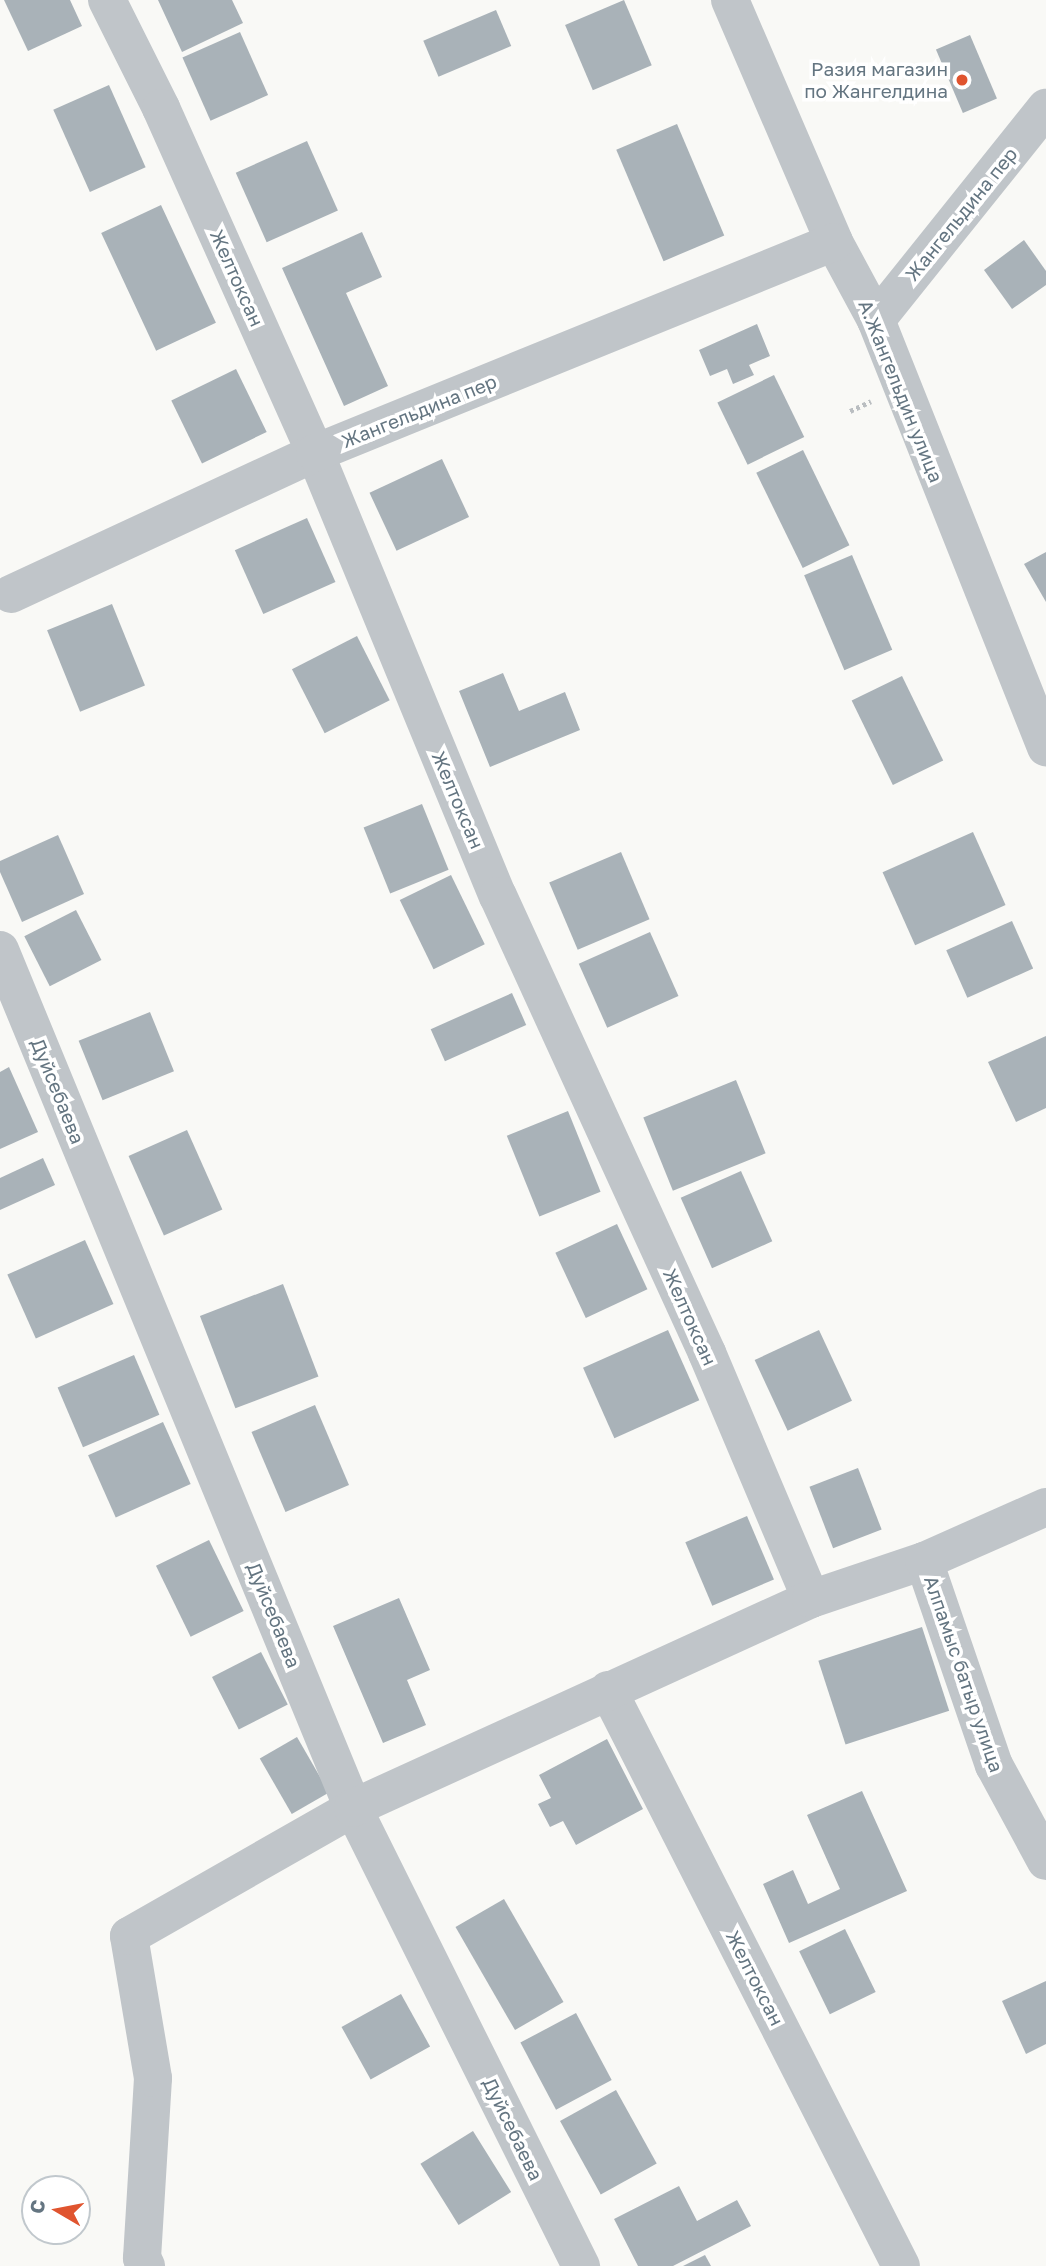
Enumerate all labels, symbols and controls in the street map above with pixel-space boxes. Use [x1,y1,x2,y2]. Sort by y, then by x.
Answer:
place label: Разия магазин по Жангелдина [804,58,948,102]
marker: Разия магазин по Жангелдина [954,72,970,88]
street label: Жангельдина пер [900,143,1022,285]
street label: Желтоксан [206,226,268,330]
street label: А.Жангельдин улица [854,297,948,485]
street label: Жангельдина пер [338,370,500,452]
street label: Желтоксан [427,748,489,852]
street label: Дуйсебаева [27,1035,89,1147]
street label: Желтоксан [659,1265,721,1369]
street label: Дуйсебаева [243,1559,305,1671]
street label: Алпамыс батыр улица [920,1573,1008,1775]
street label: Желтоксан [721,1927,789,2029]
street label: Дуйсебаева [478,2074,548,2184]
north arrow [21,2175,91,2245]
text: С [24,2198,49,2215]

